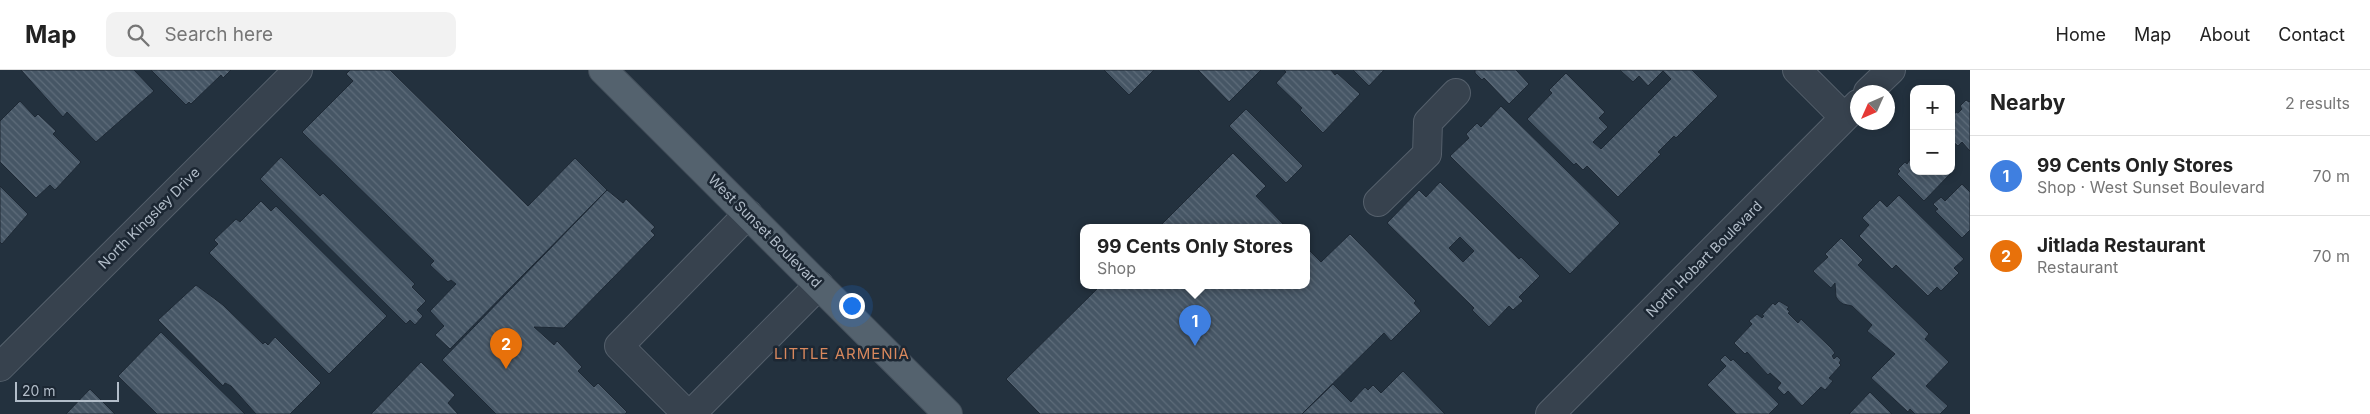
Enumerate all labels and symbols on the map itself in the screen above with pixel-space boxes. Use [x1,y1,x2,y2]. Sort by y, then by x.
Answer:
north arrow [1850,85,1895,130]
street label: North Kingsley Drive [94,163,203,272]
street label: West Sunset Boulevard [705,170,826,291]
street label: North Hobart Boulevard [1642,197,1765,320]
your location [839,293,865,319]
pin: 1 [1179,305,1211,346]
pin: 2 [490,328,522,369]
district label: LITTLE ARMENIA [774,344,910,363]
scale bar [15,379,119,402]

